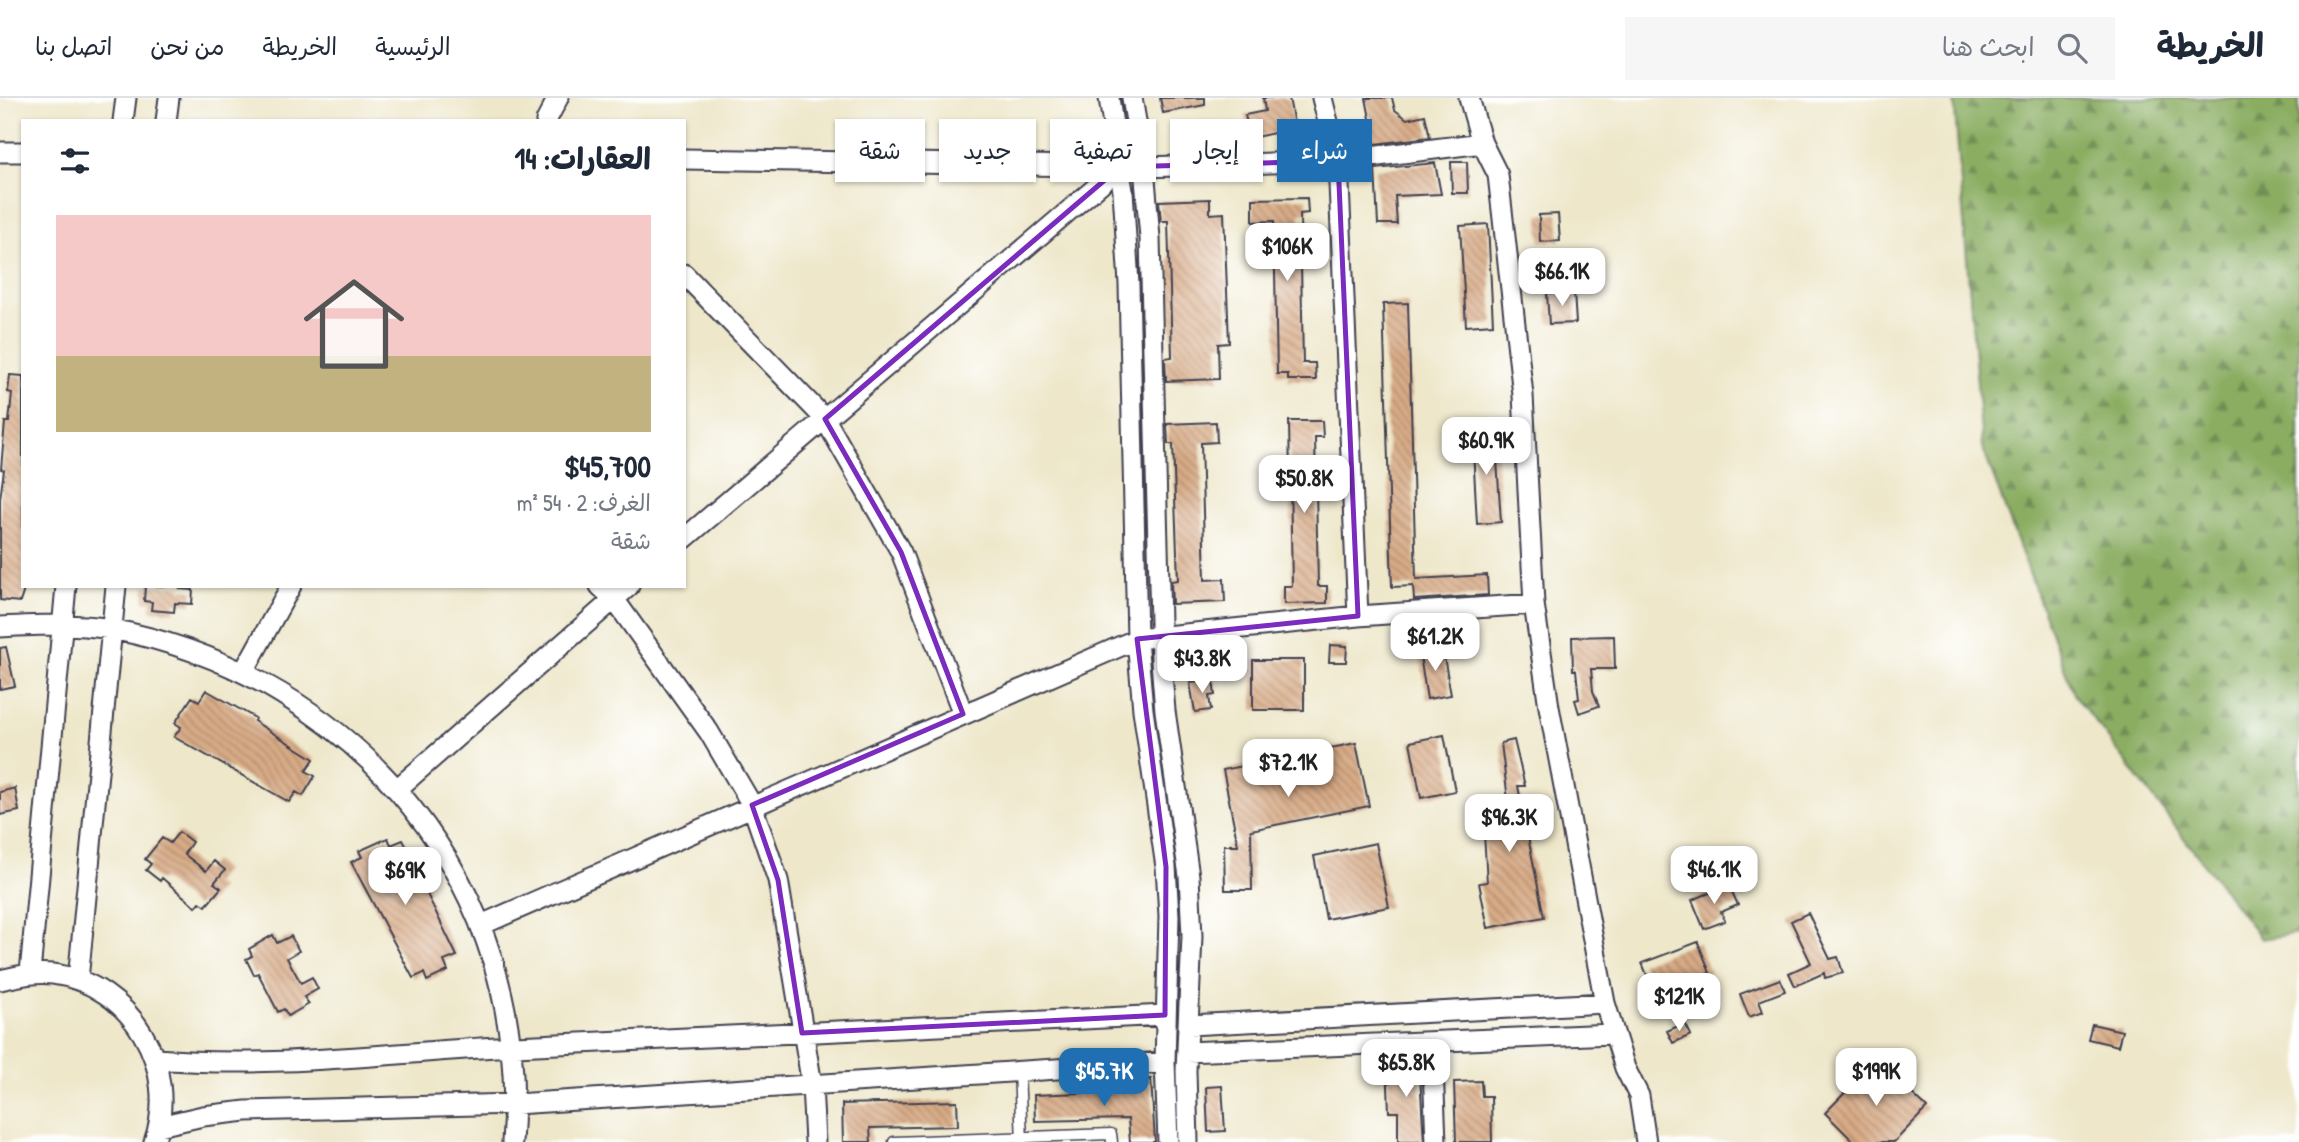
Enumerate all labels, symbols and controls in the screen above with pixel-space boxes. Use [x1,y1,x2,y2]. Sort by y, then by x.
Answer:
search box [1625,17,2115,80]
text: الخريطة [2157,23,2264,67]
text: ابحث هنا [1942,29,2035,64]
icon: search [2053,29,2091,67]
text: اتصل بنا [35,30,112,62]
text: من نحن [150,30,224,62]
text: الخريطة [262,30,337,62]
text: الرئيسية [375,30,451,62]
chip: شقة [835,119,925,182]
chip: جديد [939,119,1036,182]
chip: تصفية [1050,119,1156,182]
chip: إيجار [1170,119,1263,182]
chip: شراء [1277,119,1372,182]
text: العقارات: 14 [514,138,651,178]
icon: filters [56,142,94,180]
pin: $106K [1238,223,1336,283]
text: $106K [1261,230,1313,261]
pin: $66.1K [1505,248,1619,308]
text: $66.1K [1534,255,1590,286]
icon: home [291,261,417,387]
pin: $60.9K [1429,418,1543,477]
text: $60.9K [1458,424,1514,455]
text: $45,700 [564,446,651,486]
pin: $50.8K [1247,456,1361,515]
text: $50.8K [1275,462,1333,493]
text: الغرف: 2 · 54 m² [517,487,651,518]
text: شقة [611,525,651,556]
pin: $61.2K [1378,614,1492,673]
text: $61.2K [1407,620,1463,651]
pin: $43.8K [1145,636,1259,695]
text: $43.8K [1173,642,1231,673]
pin: $72.1K [1231,740,1345,799]
text: $72.1K [1258,746,1318,777]
pin: $96.3K [1452,794,1566,854]
text: $96.3K [1481,801,1537,832]
pin: $46.1K [1657,846,1771,906]
pin: $69K [364,848,446,907]
text: $46.1K [1687,853,1741,884]
text: $69K [384,854,426,885]
pin: $121K [1630,974,1728,1033]
text: $121K [1653,980,1705,1011]
pin: $65.8K [1349,1040,1463,1099]
text: $65.8K [1377,1046,1435,1077]
pin: $45.7K [1047,1048,1161,1108]
pin: $199K [1827,1048,1925,1108]
text: $45.7K [1075,1055,1133,1086]
text: $199K [1852,1055,1900,1086]

